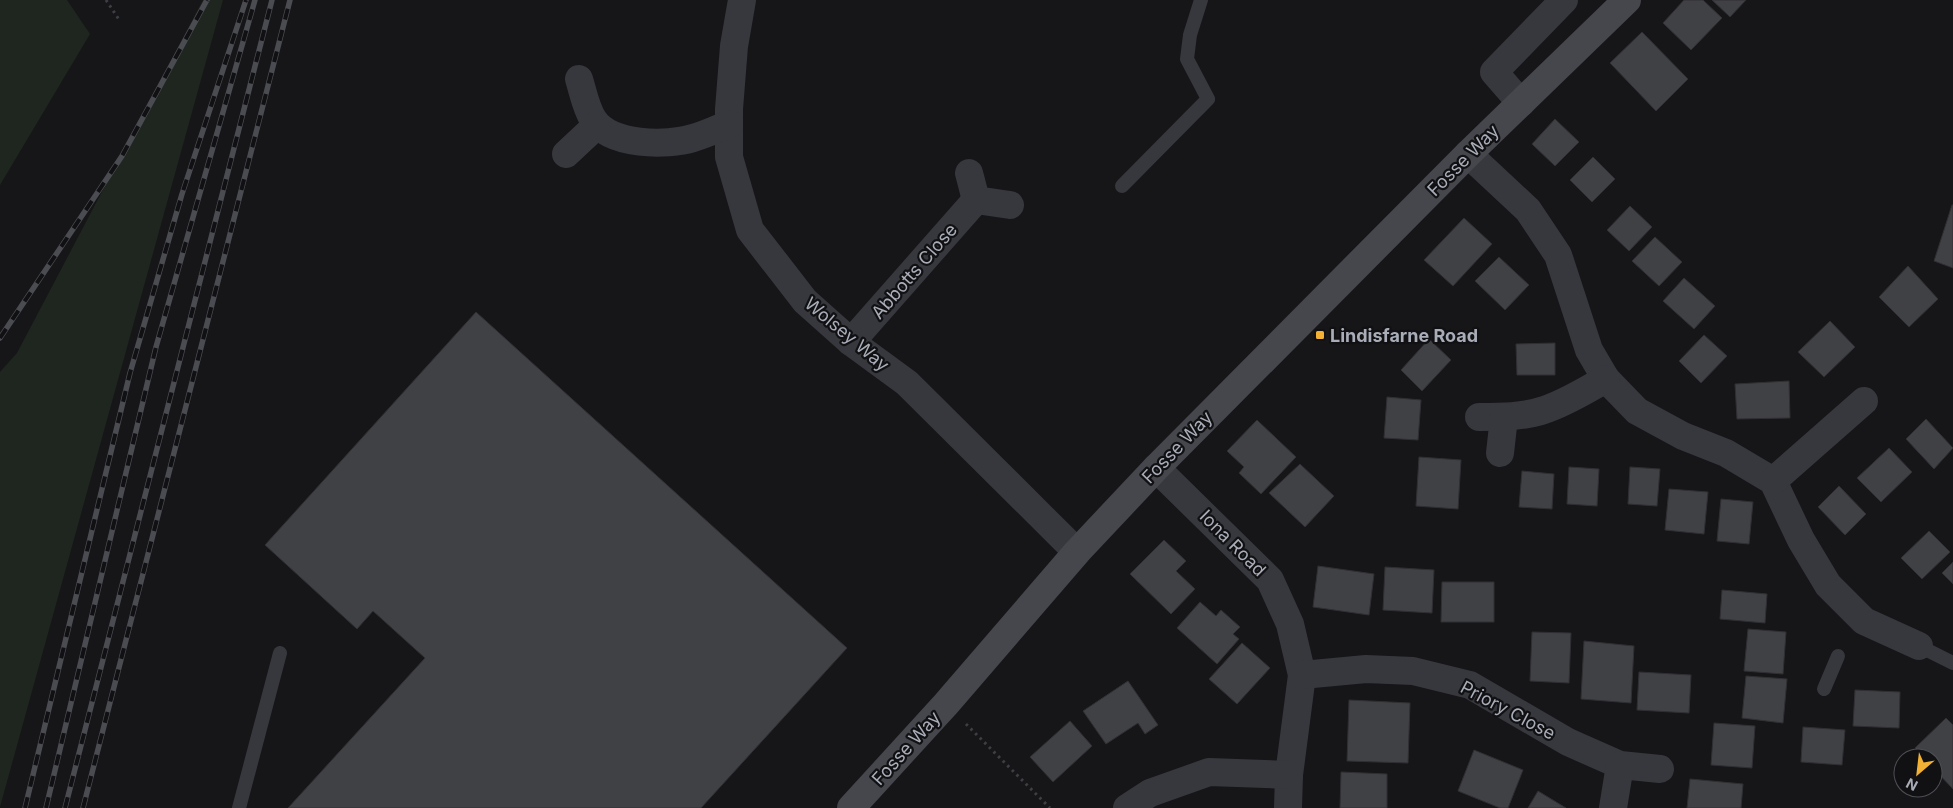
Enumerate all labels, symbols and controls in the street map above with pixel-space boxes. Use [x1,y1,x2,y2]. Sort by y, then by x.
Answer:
street label: Fosse Way [1423,120,1503,200]
street label: Abbotts Close [867,219,961,323]
street label: Wolsey Way [801,293,893,375]
place label: Lindisfarne Road [1330,325,1478,346]
marker: Lindisfarne Road [1314,329,1326,341]
street label: Fosse Way [1137,407,1217,487]
street label: Iona Road [1196,506,1270,580]
street label: Priory Close [1457,676,1559,744]
street label: Fosse Way [867,707,945,789]
north arrow [1893,748,1943,798]
text: N [1903,775,1920,795]

